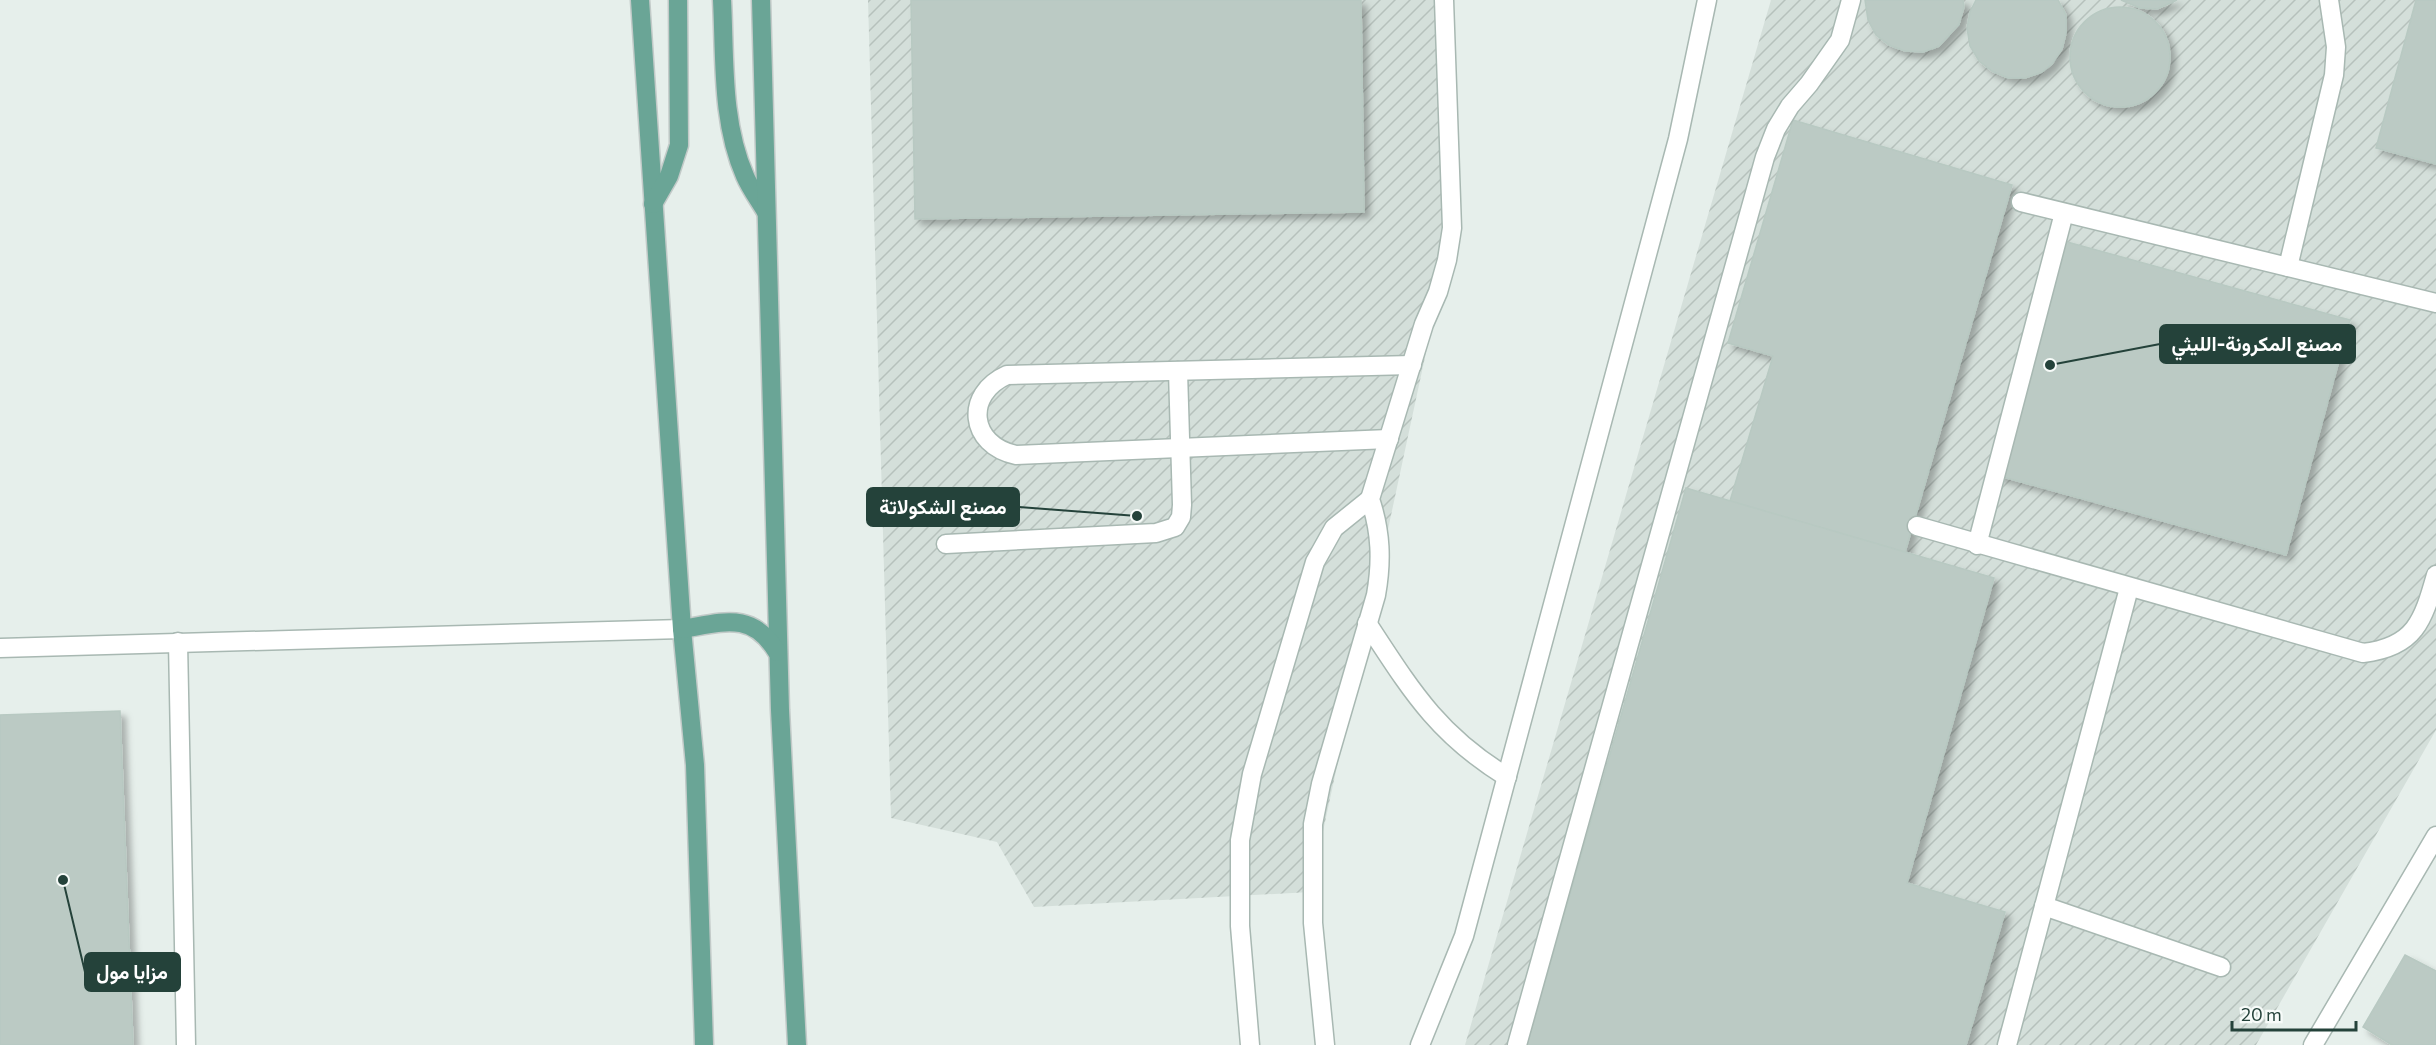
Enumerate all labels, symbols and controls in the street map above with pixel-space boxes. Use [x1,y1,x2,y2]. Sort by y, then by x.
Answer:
callout: مصنع المكرونة-الليثي [2160,325,2355,363]
text: مصنع المكرونة-الليثي [2172,331,2343,361]
callout: مصنع الشكولاتة [867,488,1019,526]
text: مصنع الشكولاتة [879,494,1007,521]
callout: مزايا مول [85,953,180,991]
text: مزايا مول [96,959,168,985]
scale bar [2232,994,2356,1032]
text: 20 m [2241,1003,2282,1025]

